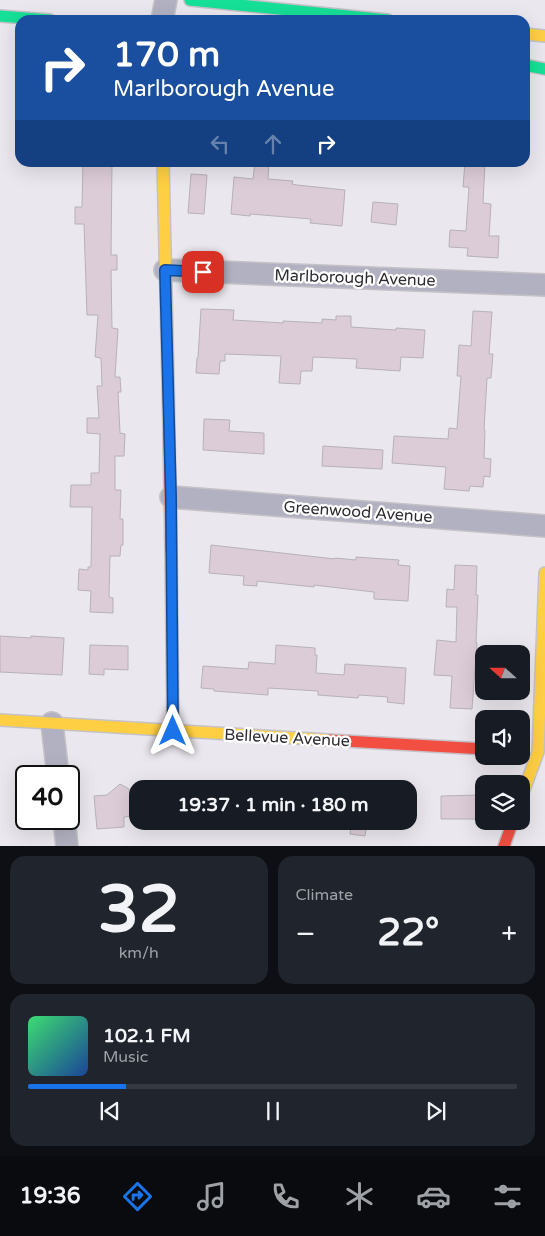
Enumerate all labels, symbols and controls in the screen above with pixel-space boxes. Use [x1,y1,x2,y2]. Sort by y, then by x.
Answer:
text: 170 m [113,34,220,76]
icon: right [30,35,95,100]
text: Marlborough Avenue [113,76,334,102]
icon: left [206,130,234,158]
icon: ahead [259,130,287,158]
icon: right [312,130,340,158]
pin [182,251,224,293]
icon: arrive [189,258,217,286]
street label: Marlborough Avenue [274,265,436,291]
street label: Greenwood Avenue [283,497,433,527]
north arrow [475,645,530,700]
map controls [475,645,530,830]
position arrow [146,704,198,756]
button: sound [475,710,530,765]
street label: Bellevue Avenue [224,725,350,751]
speed limit sign: 40 [15,765,80,830]
button: layers [475,775,530,830]
text: 19:37 · 1 min · 180 m [177,794,369,816]
text: 32 [98,871,180,950]
text: Climate [296,885,353,905]
text: 22° [377,910,439,956]
text: − [296,917,315,951]
text: + [501,917,517,951]
text: km/h [119,943,159,963]
text: 102.1 FM [103,1025,191,1047]
text: Music [103,1047,148,1067]
icon: previous [96,1097,124,1125]
icon: pause [259,1097,287,1125]
icon: next [422,1097,450,1125]
icon: directions [120,1179,155,1214]
icon: music [194,1179,229,1214]
icon: phone [268,1179,303,1214]
icon: climate [342,1179,377,1214]
icon: car [416,1179,451,1214]
icon: filters [490,1179,525,1214]
text: 19:36 [20,1183,81,1209]

